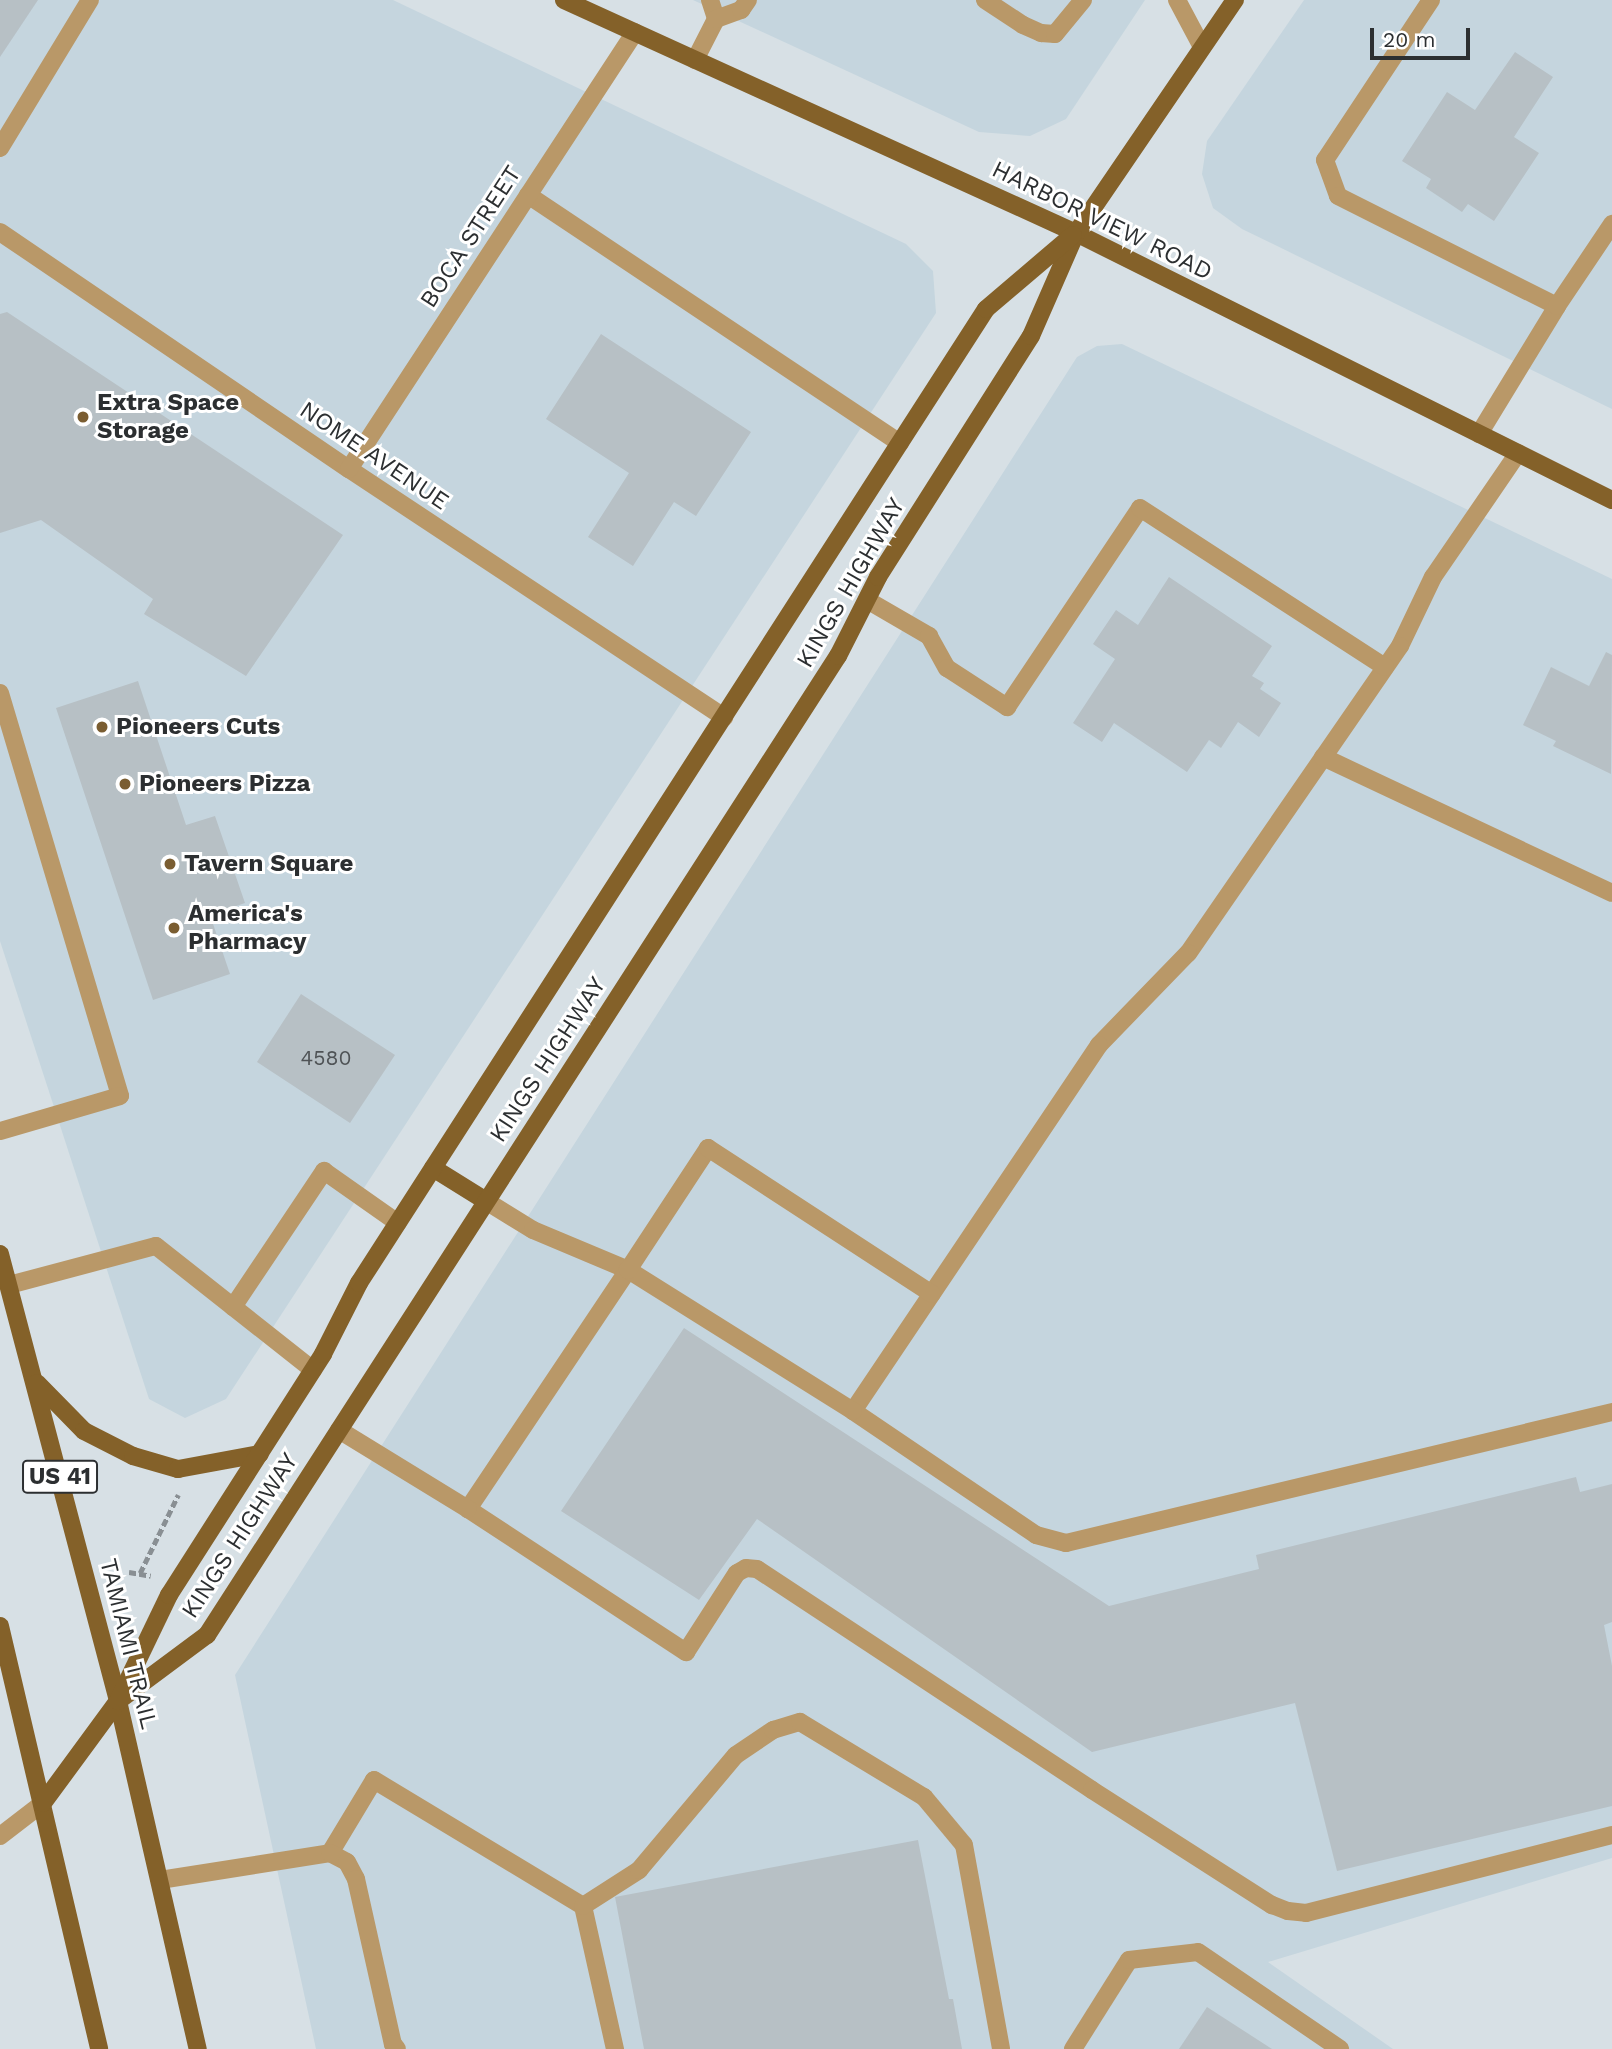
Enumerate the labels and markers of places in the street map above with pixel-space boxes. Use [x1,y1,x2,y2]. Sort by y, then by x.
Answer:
place label: Extra Space Storage [97,389,239,445]
marker: Extra Space Storage [75,409,91,425]
place label: Pioneers Cuts [116,713,280,741]
marker: Pioneers Cuts [94,719,110,735]
place label: Pioneers Pizza [139,770,311,798]
marker: Pioneers Pizza [117,776,133,792]
place label: Tavern Square [184,850,353,878]
marker: Tavern Square [162,856,178,872]
place label: America's Pharmacy [188,900,306,956]
marker: America's Pharmacy [166,920,182,936]

